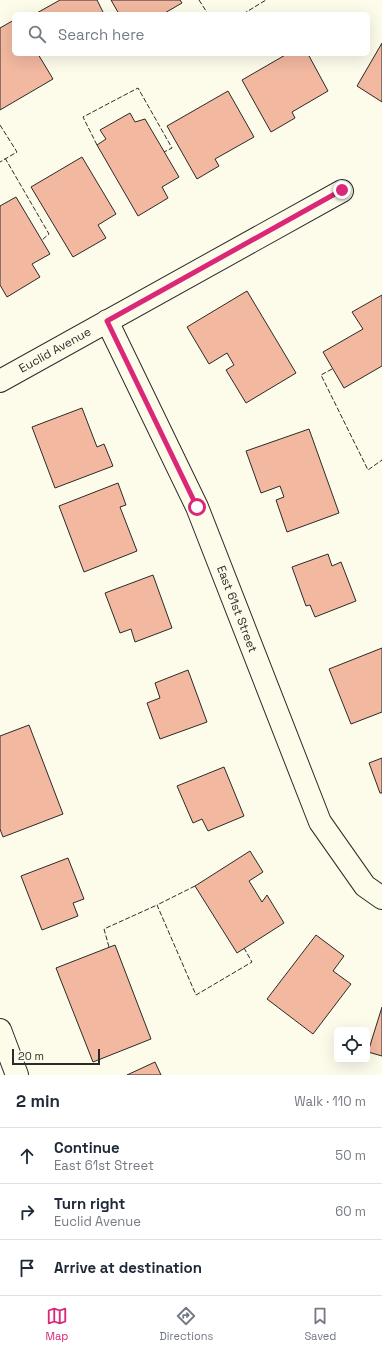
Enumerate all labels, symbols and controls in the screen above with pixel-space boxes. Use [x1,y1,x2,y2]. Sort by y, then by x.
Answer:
search box [12,12,370,56]
icon: search [26,23,48,45]
text: Search here [58,25,144,44]
route end [333,181,351,199]
street label: Euclid Avenue [16,324,94,376]
route start [188,498,206,516]
street label: East 61st Street [213,563,261,655]
map controls [334,1027,370,1063]
button: locate [334,1027,370,1063]
scale bar [12,1047,100,1066]
text: 20 m [18,1049,44,1063]
text: 2 min [16,1090,60,1112]
text: Walk · 110 m [294,1093,366,1110]
text: Continue [54,1138,120,1157]
icon: ahead [16,1145,38,1167]
text: 50 m [335,1147,366,1164]
text: East 61st Street [54,1157,154,1174]
text: Turn right [54,1194,125,1213]
icon: right [16,1201,38,1223]
text: 60 m [335,1203,366,1220]
text: Euclid Avenue [54,1213,141,1230]
icon: arrive [16,1257,38,1279]
text: Arrive at destination [54,1258,202,1277]
tab: Map [46,1305,68,1343]
tab: Directions [159,1305,213,1343]
tab: Saved [304,1305,336,1343]

